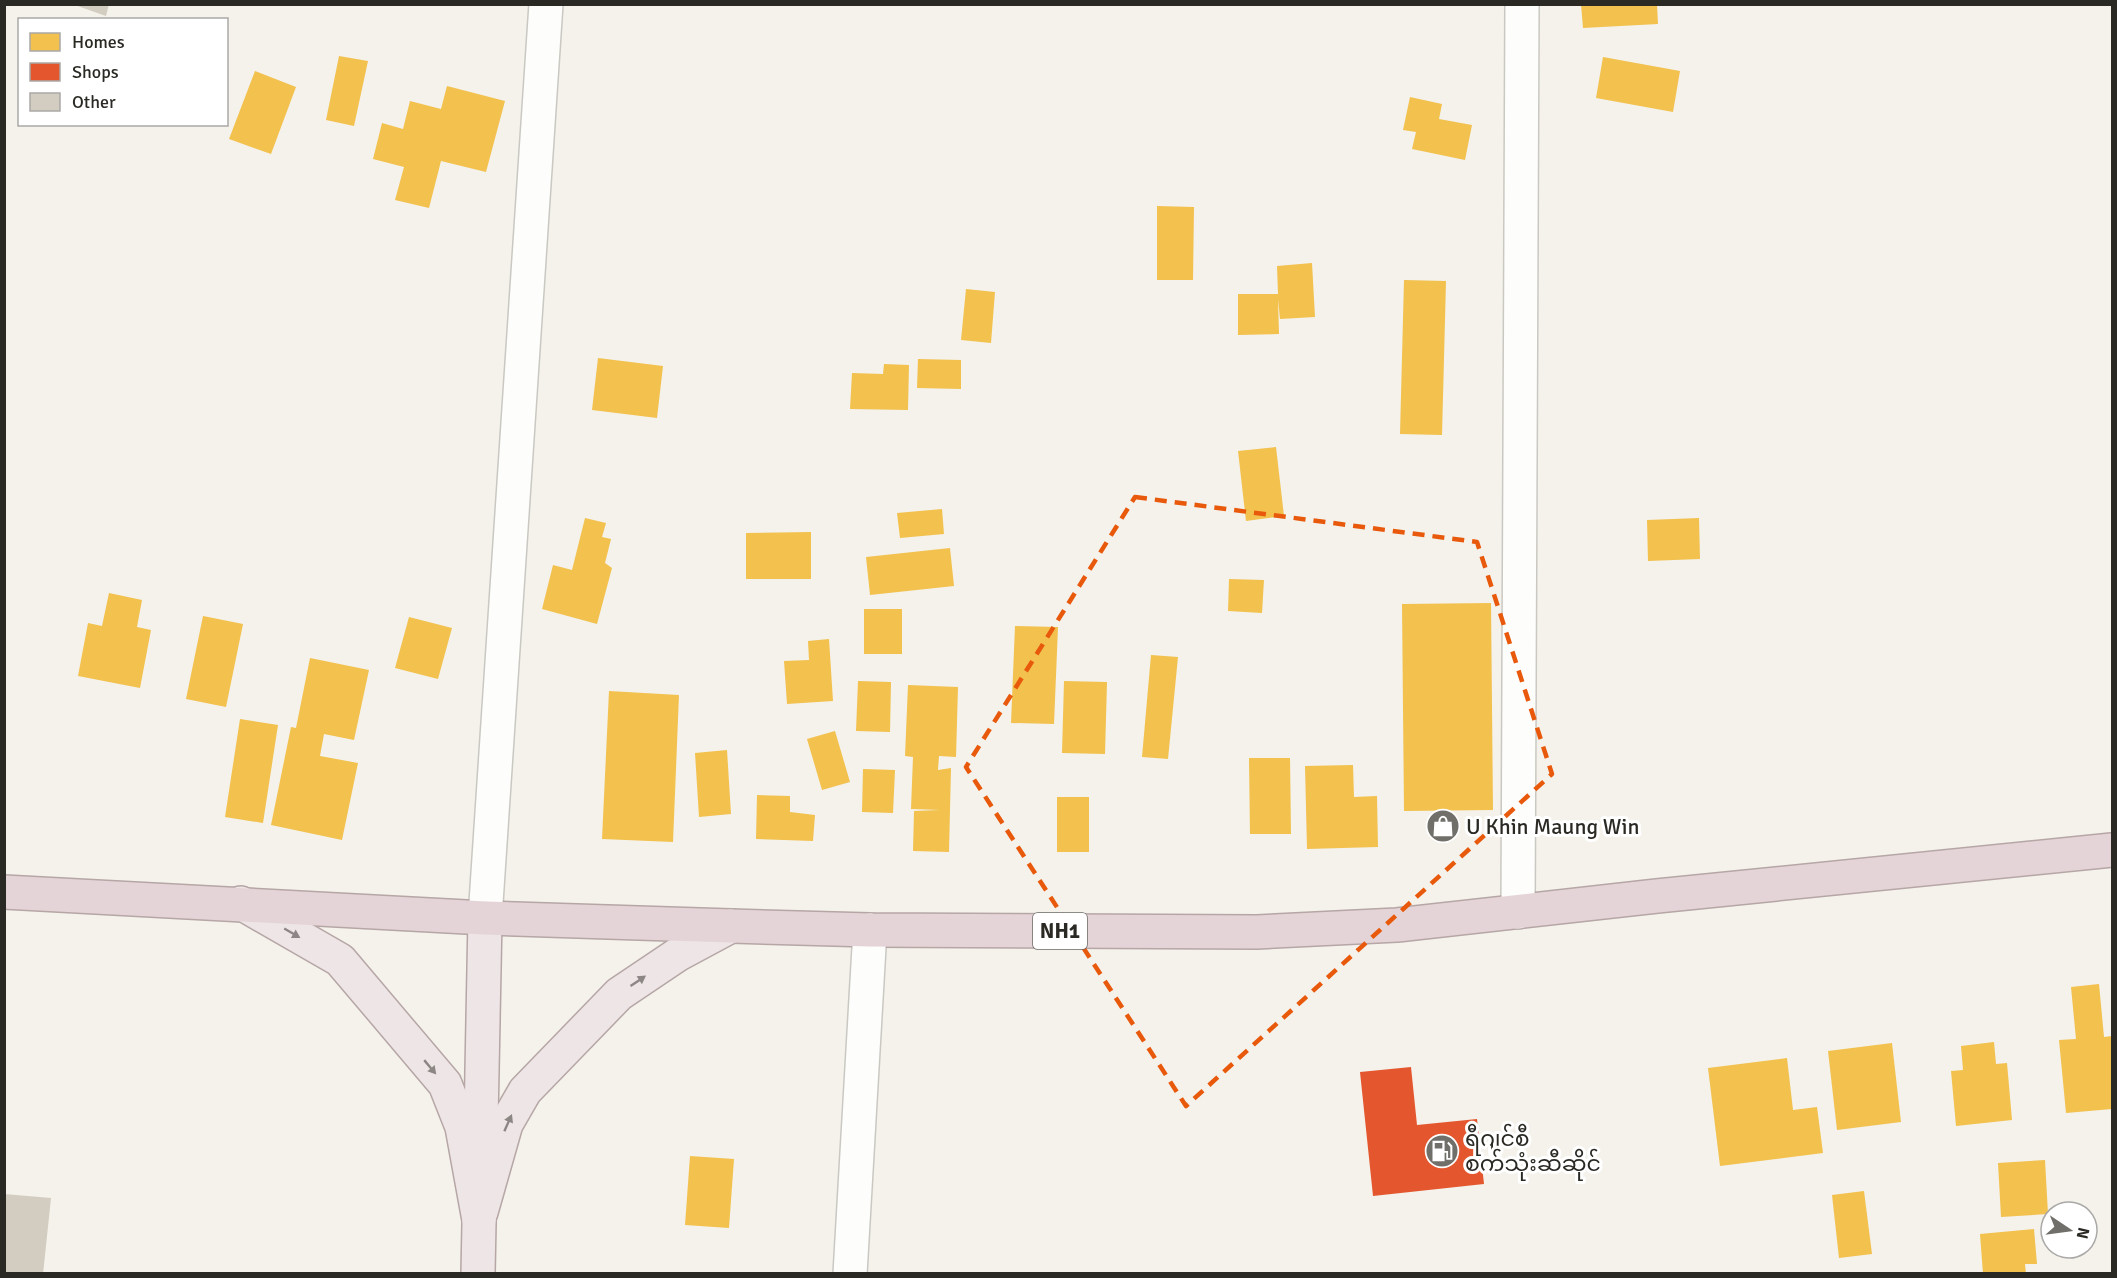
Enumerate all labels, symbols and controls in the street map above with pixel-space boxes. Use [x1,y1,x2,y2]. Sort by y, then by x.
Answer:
legend [18,18,228,126]
text: Homes [72,31,125,53]
text: Shops [72,61,119,83]
text: Other [72,91,116,113]
shop icon: U Khin Maung Win [1425,808,1461,844]
place label: U Khin Maung Win [1466,813,1640,840]
road number: NH1 [1033,913,1087,949]
one-way arrow [284,927,300,938]
one-way arrow [630,975,646,987]
one-way arrow [424,1059,437,1075]
one-way arrow [503,1114,513,1132]
place label: ရီဂျင်စီ စက်သုံးဆီဆိုင် [1465,1123,1601,1181]
fuel station icon: ရီဂျင်စီ စက်သုံးဆီဆိုင် [1424,1133,1460,1169]
north arrow [2039,1200,2099,1260]
text: N [2072,1225,2094,1241]

